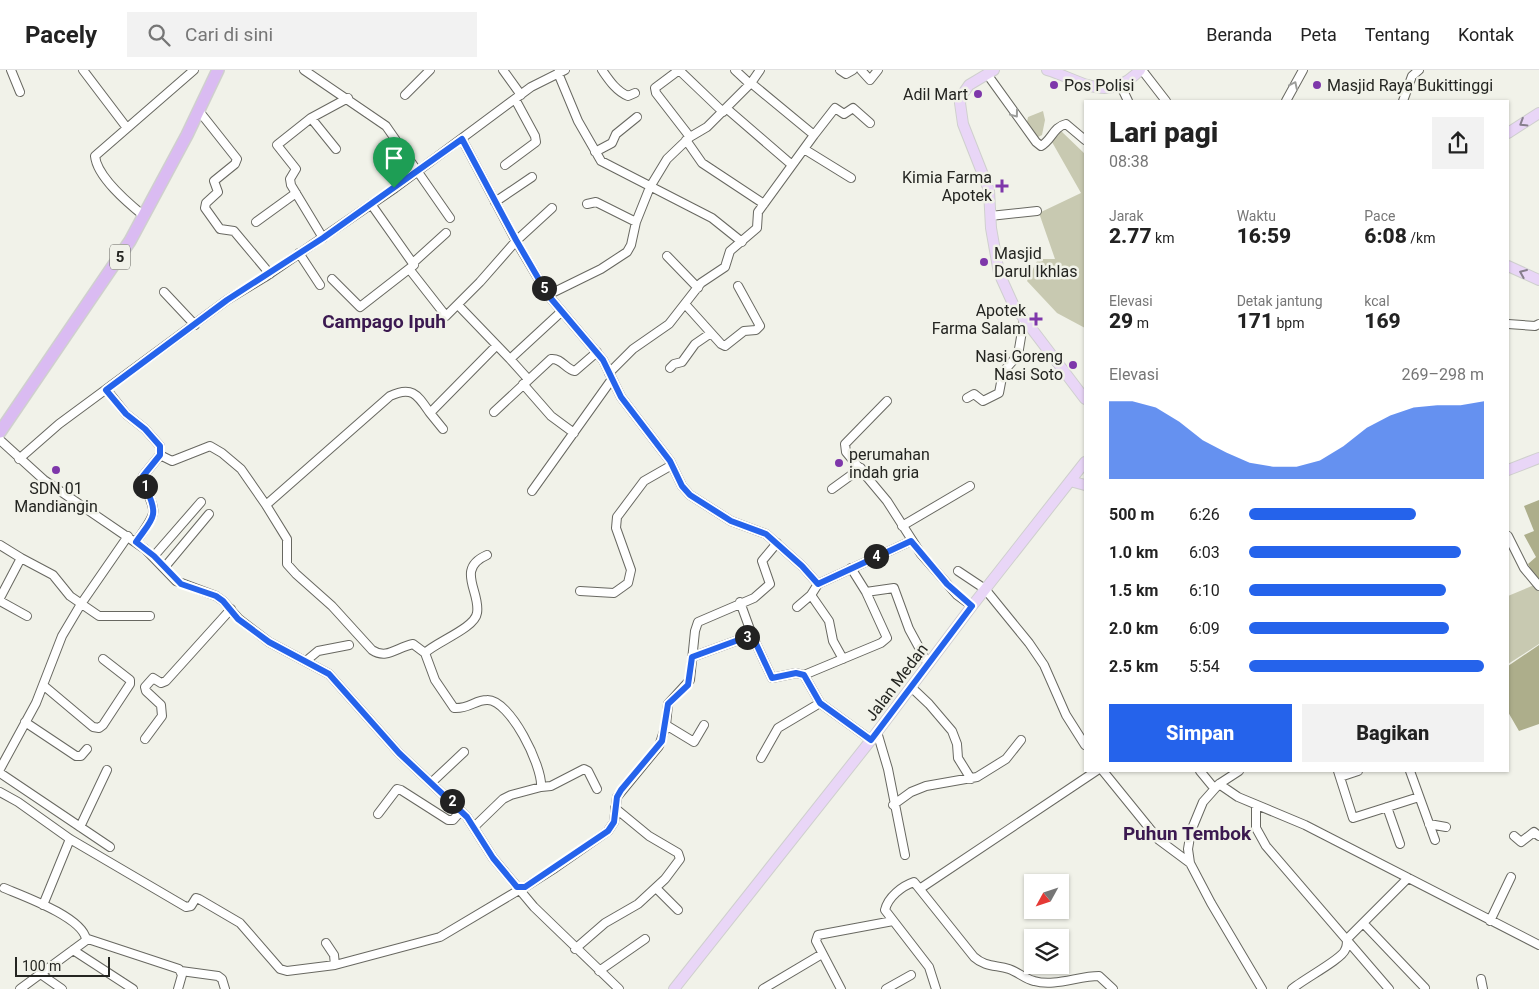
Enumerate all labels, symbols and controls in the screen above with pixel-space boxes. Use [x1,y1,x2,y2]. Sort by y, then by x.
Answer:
search box [127,12,477,57]
text: Pacely [25,21,97,49]
icon: search [145,21,173,49]
text: Cari di sini [185,23,273,46]
text: Beranda [1206,24,1272,45]
text: Peta [1300,24,1337,45]
text: Tentang [1365,24,1430,45]
text: Kontak [1458,24,1514,45]
place label: Pos Polisi [1064,76,1134,95]
place label: Masjid Raya Bukittinggi [1327,76,1493,95]
marker: Pos Polisi [1048,79,1060,91]
marker: Masjid Raya Bukittinggi [1311,79,1323,91]
one-way arrow [1288,81,1298,90]
place label: Adil Mart [903,85,968,104]
marker: Adil Mart [972,88,984,100]
one-way arrow [1009,108,1017,117]
text: Lari pagi [1109,116,1218,149]
button: share [1432,117,1484,169]
one-way arrow [1520,117,1529,126]
pin [373,137,415,188]
icon: arrive [380,144,408,172]
text: 08:38 [1109,152,1149,171]
place label: Kimia Farma Apotek [902,168,993,205]
marker: Kimia Farma Apotek [996,180,1008,192]
text: Jarak [1109,208,1144,224]
text: Waktu [1237,208,1276,224]
text: Pace [1364,208,1395,224]
text: 2.77 [1109,224,1152,248]
text: 16:59 [1237,224,1291,248]
text: 6:08 [1364,224,1407,248]
text: km [1152,230,1174,246]
text: /km [1407,230,1435,246]
road number: 5 [110,244,130,270]
place label: Masjid Darul Ikhlas [994,244,1077,281]
marker: Masjid Darul Ikhlas [978,256,990,268]
one-way arrow [1519,269,1528,279]
pin: 5 [532,276,556,300]
text: 5 [540,280,549,296]
text: Elevasi [1109,293,1153,309]
text: Detak jantung [1237,293,1323,309]
text: kcal [1364,293,1390,309]
place label: Apotek Farma Salam [932,301,1027,338]
text: 29 [1109,309,1133,333]
text: 171 [1237,309,1273,333]
text: 169 [1364,309,1401,333]
district label: Campago Ipuh [322,310,446,333]
marker: Apotek Farma Salam [1030,313,1042,325]
text: m [1133,315,1149,331]
text: bpm [1273,315,1304,331]
place label: Nasi Goreng Nasi Soto [975,347,1063,384]
marker: Nasi Goreng Nasi Soto [1067,359,1079,371]
text: Elevasi [1109,365,1159,384]
text: 269–298 m [1402,365,1484,384]
place label: perumahan indah gria [849,445,930,482]
marker: perumahan indah gria [833,457,845,469]
marker: SDN 01 Mandiangin [50,464,62,476]
pin: 1 [132,474,158,498]
text: 1 [141,478,150,494]
place label: SDN 01 Mandiangin [14,479,98,516]
text: 500 m [1109,505,1154,524]
text: 6:26 [1189,505,1220,524]
text: 1.0 km [1109,543,1158,562]
text: 6:03 [1189,543,1220,562]
pin: 4 [864,544,888,568]
text: 4 [872,548,881,564]
text: 1.5 km [1109,581,1158,600]
text: 6:10 [1189,581,1220,600]
text: 2.0 km [1109,619,1158,638]
text: 6:09 [1189,619,1220,638]
pin: 3 [734,624,760,650]
text: 3 [743,629,752,645]
street label: Jalan Medan [861,640,932,725]
text: 2.5 km [1109,657,1158,676]
text: 5:54 [1189,657,1220,676]
button: Simpan [1109,704,1292,762]
button: Bagikan [1302,704,1484,762]
pin: 2 [440,788,464,814]
text: 2 [448,793,457,809]
district label: Puhun Tembok [1123,822,1252,845]
north arrow [1024,874,1069,919]
map controls [1024,874,1069,974]
button: layers [1024,929,1069,974]
scale bar [15,954,110,977]
text: 100 m [22,958,61,974]

